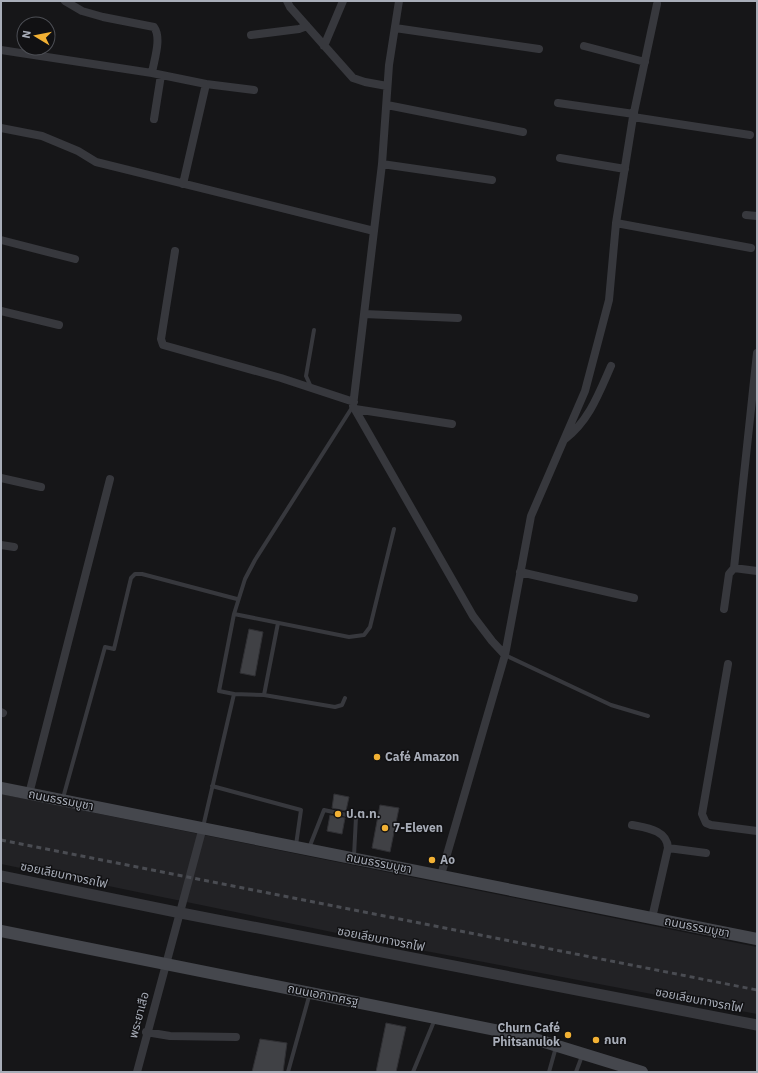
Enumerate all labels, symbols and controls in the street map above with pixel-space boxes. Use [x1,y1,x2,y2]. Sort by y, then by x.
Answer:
north arrow [16,16,56,56]
text: N [19,29,34,39]
place label: Café Amazon [385,749,459,764]
marker: Café Amazon [372,752,382,762]
street label: ถนนธรรมบูชา [27,786,95,813]
place label: ป.ต.ท. [346,806,380,821]
marker: ป.ต.ท. [333,809,343,819]
place label: 7-Eleven [393,820,443,835]
marker: 7-Eleven [380,823,390,833]
street label: ถนนธรรมบูชา [345,849,413,876]
place label: Ao [440,852,455,867]
marker: Ao [427,855,437,865]
street label: ซอยเลียบทางรถไฟ [19,858,109,891]
street label: ถนนธรรมบูชา [663,913,731,940]
street label: ซอยเลียบทางรถไฟ [336,923,426,954]
street label: ถนนเอกาทศรฐ [287,980,360,1009]
street label: ซอยเลียบทางรถไฟ [654,984,744,1015]
street label: พระยาเสือ [125,990,152,1040]
place label: Churn Café Phitsanulok [492,1020,560,1049]
marker: Churn Café Phitsanulok [563,1030,573,1040]
place label: กนก [604,1032,627,1047]
marker: กนก [591,1035,601,1045]

